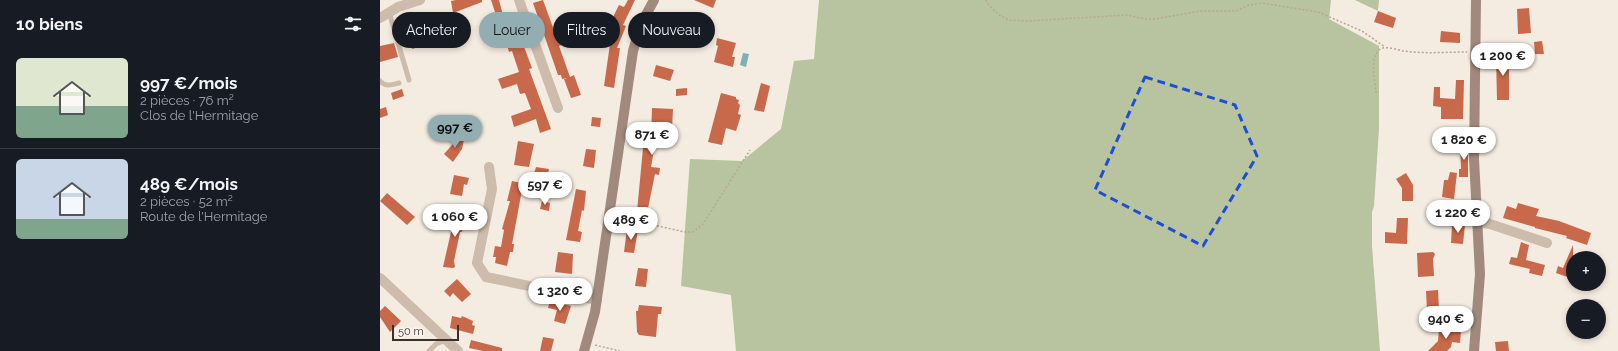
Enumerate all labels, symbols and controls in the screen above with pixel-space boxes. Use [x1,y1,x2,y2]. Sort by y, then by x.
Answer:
chip: Acheter [392,12,471,48]
chip: Louer [479,12,545,48]
chip: Filtres [553,12,620,48]
chip: Nouveau [628,12,715,48]
icon: filters [342,13,364,35]
text: 10 biens [16,14,83,34]
pin: 1 200 € [1466,43,1540,77]
text: 1 200 € [1480,48,1526,63]
text: 997 €/mois [140,73,237,93]
icon: home [48,74,96,122]
text: 2 pièces · 76 m² [140,93,234,108]
text: Clos de l'Hermitage [140,108,258,123]
pin: 997 € [427,115,483,149]
text: 997 € [437,120,473,135]
pin: 871 € [624,122,680,156]
text: 871 € [634,127,670,142]
pin: 1 820 € [1427,127,1501,161]
text: 1 820 € [1441,132,1487,147]
pin: 597 € [517,172,573,206]
text: 489 €/mois [140,174,238,194]
icon: home [48,175,96,223]
text: 597 € [527,177,563,192]
text: 2 pièces · 52 m² [140,194,233,209]
pin: 1 220 € [1421,200,1495,234]
pin: 1 060 € [418,204,492,238]
text: 1 220 € [1435,205,1481,220]
pin: 489 € [603,207,659,241]
text: Route de l'Hermitage [140,209,267,224]
text: 1 060 € [432,209,478,224]
text: 489 € [613,212,649,227]
map controls [1566,251,1606,339]
button: + [1566,251,1606,291]
pin: 1 320 € [523,278,597,312]
text: 1 320 € [537,283,583,298]
button: − [1566,299,1606,339]
pin: 940 € [1418,306,1474,340]
text: 940 € [1428,311,1464,326]
scale bar [392,323,459,342]
text: 50 m [398,325,424,338]

